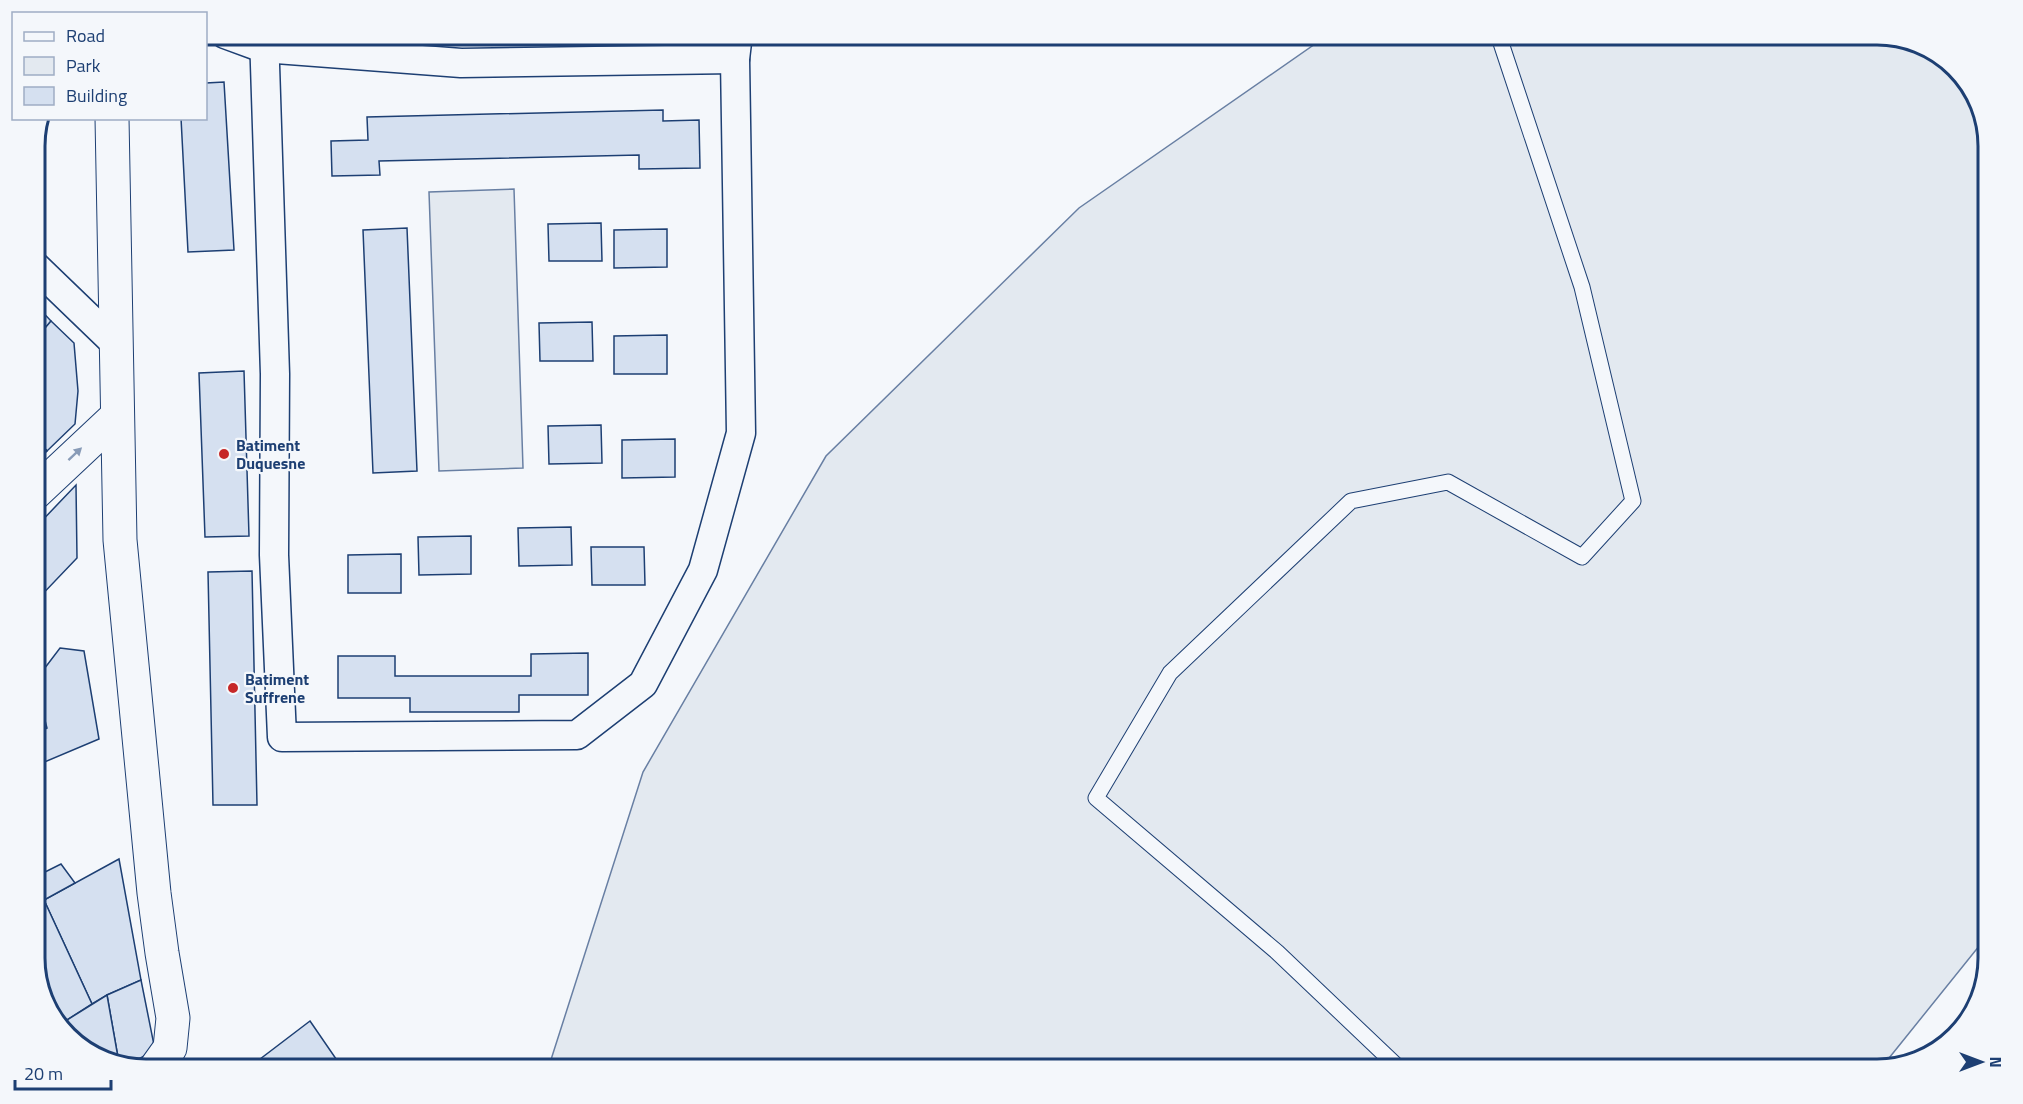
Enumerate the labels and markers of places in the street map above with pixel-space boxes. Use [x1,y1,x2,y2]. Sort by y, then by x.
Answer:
place label: Batiment Duquesne [236,433,305,475]
marker: Batiment Duquesne [217,447,231,461]
place label: Batiment Suffrene [245,667,309,709]
marker: Batiment Suffrene [226,681,240,695]

